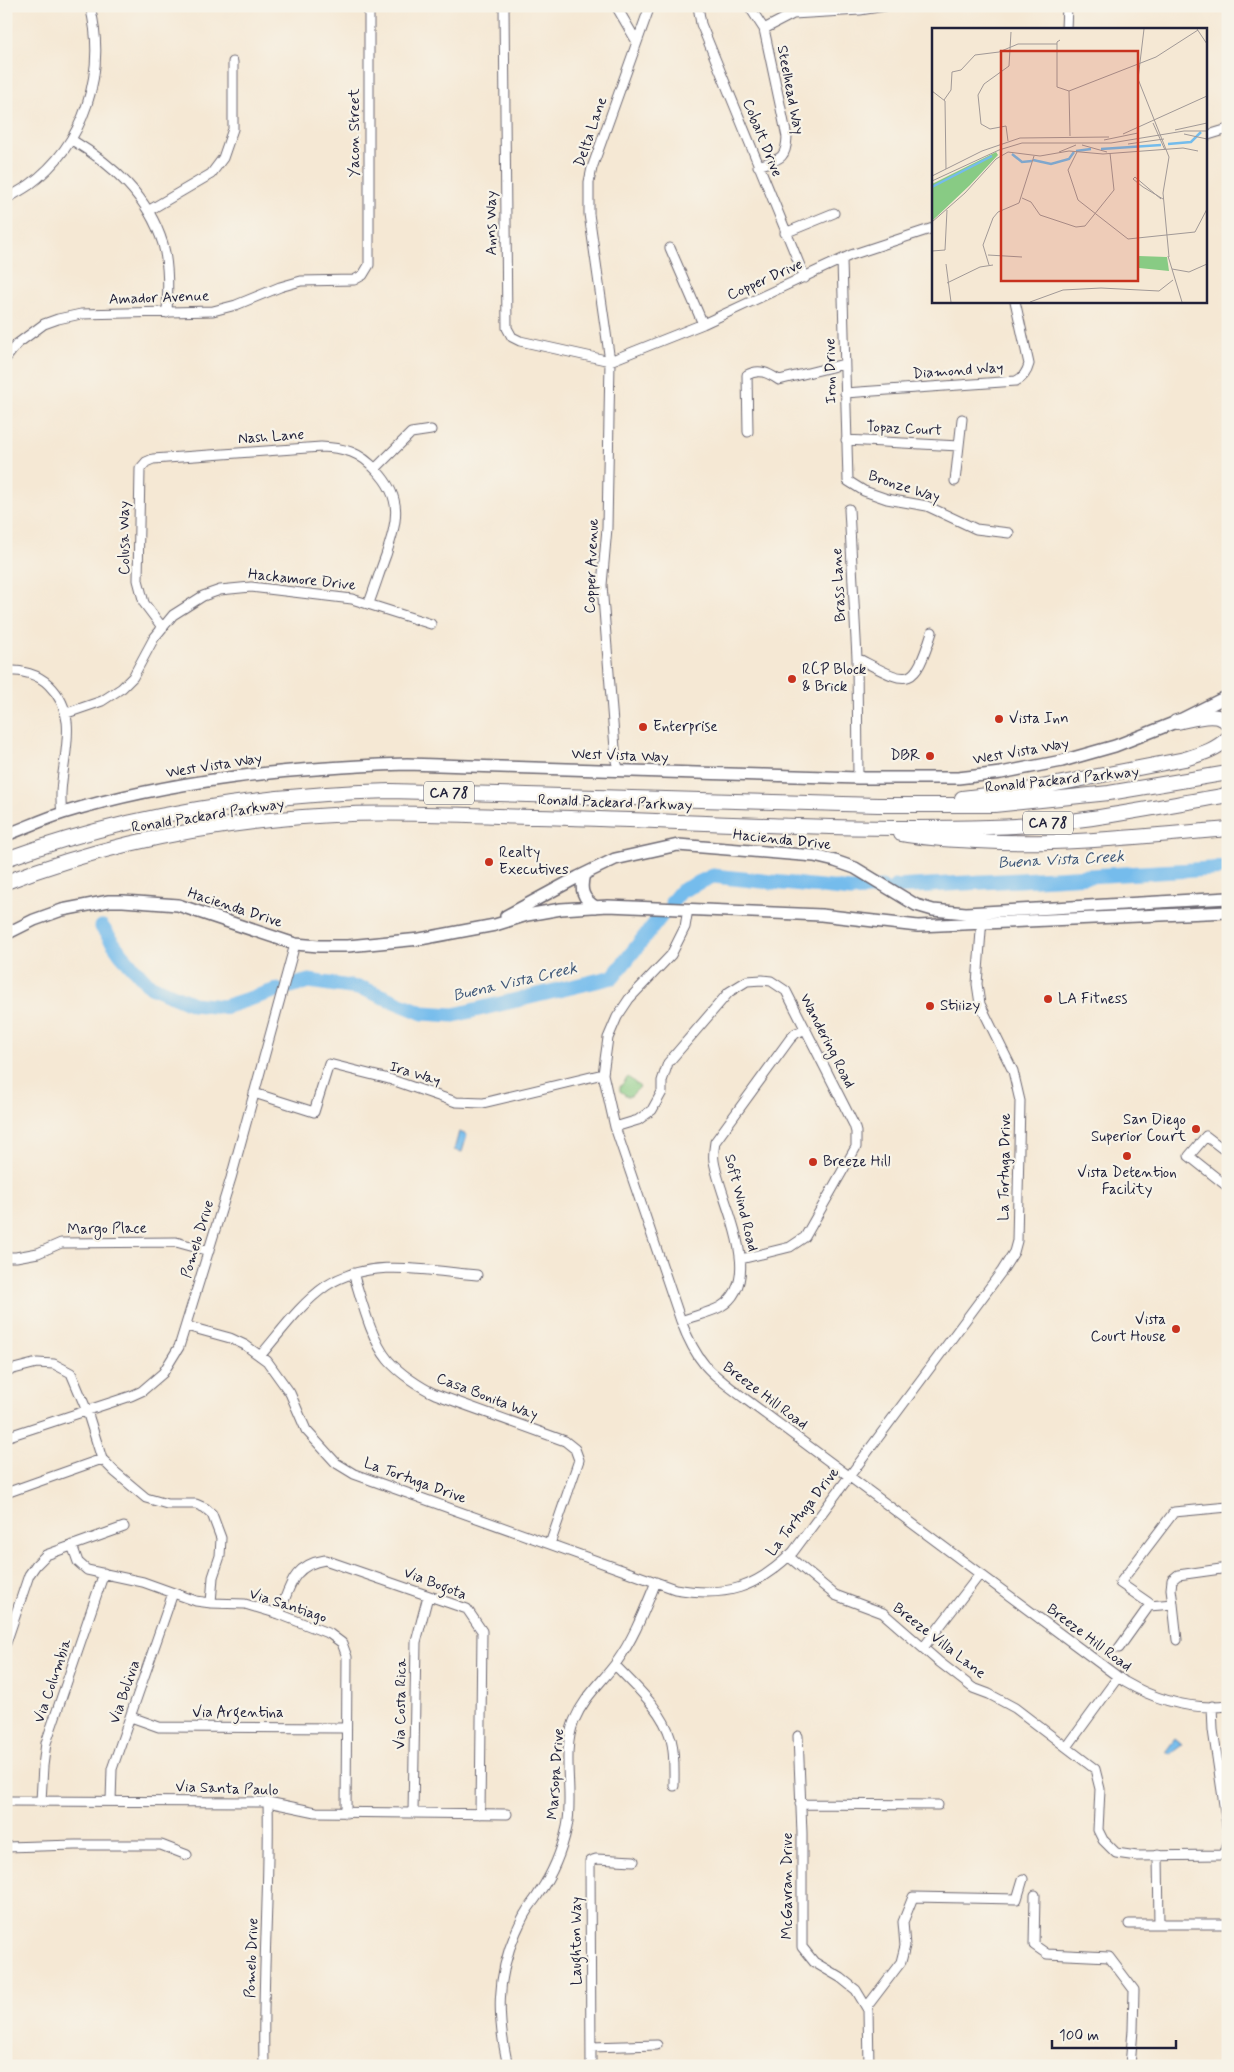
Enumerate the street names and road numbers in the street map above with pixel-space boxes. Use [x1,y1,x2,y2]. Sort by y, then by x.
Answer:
street label: Steelhead Way [772,44,808,136]
street label: Yacon Street [345,88,365,178]
street label: Delta Lane [570,94,612,170]
street label: Cobalt Drive [737,96,787,180]
street label: Anns Way [482,190,502,255]
street label: Copper Drive [724,254,806,306]
street label: Amador Avenue [108,286,210,310]
street label: Iron Drive [820,338,842,404]
street label: Diamond Way [912,358,1004,384]
street label: Topaz Court [866,417,942,441]
street label: Nash Lane [237,425,305,449]
street label: Bronze Way [866,466,942,508]
street label: Colusa Way [115,501,135,575]
street label: Copper Avenue [580,518,604,614]
street label: Brass Lane [827,547,851,622]
street label: Hackamore Drive [247,564,357,596]
street label: West Vista Way [971,734,1071,770]
street label: West Vista Way [571,744,669,768]
street label: West Vista Way [164,748,264,783]
street label: Ronald Packard Parkway [984,762,1140,798]
road number: CA 78 [424,781,474,804]
street label: Ronald Packard Parkway [537,790,693,816]
street label: Ronald Packard Parkway [130,794,286,838]
road number: CA 78 [1023,811,1073,834]
street label: Hacienda Drive [732,825,832,855]
street label: Hacienda Drive [185,883,285,933]
street label: Wandering Road [794,990,859,1092]
street label: Ira Way [387,1057,443,1091]
street label: La Tortuga Drive [994,1113,1016,1221]
street label: Soft Wind Road [719,1152,763,1254]
street label: Pomelo Drive [177,1197,219,1280]
street label: Margo Place [67,1218,147,1241]
street label: Breeze Hill Road [718,1357,812,1435]
street label: Casa Bonita Way [433,1368,541,1426]
street label: La Tortuga Drive [361,1453,469,1509]
street label: La Tortuga Drive [762,1463,844,1561]
street label: Via Bogota [400,1563,469,1606]
street label: Via Santiago [247,1584,329,1628]
street label: Breeze Villa Lane [888,1598,990,1684]
street label: Breeze Hill Road [1042,1599,1136,1677]
street label: Via Columbia [29,1635,77,1726]
street label: Via Bolivia [105,1657,145,1727]
street label: Via Costa Rica [390,1657,412,1750]
street label: Via Argentina [192,1703,284,1724]
street label: Marsopa Drive [543,1727,569,1820]
street label: Via Santa Paulo [175,1777,279,1801]
street label: McGavran Drive [778,1832,798,1939]
street label: Laughton Way [567,1897,588,1985]
street label: Pomelo Drive [241,1917,263,1999]

